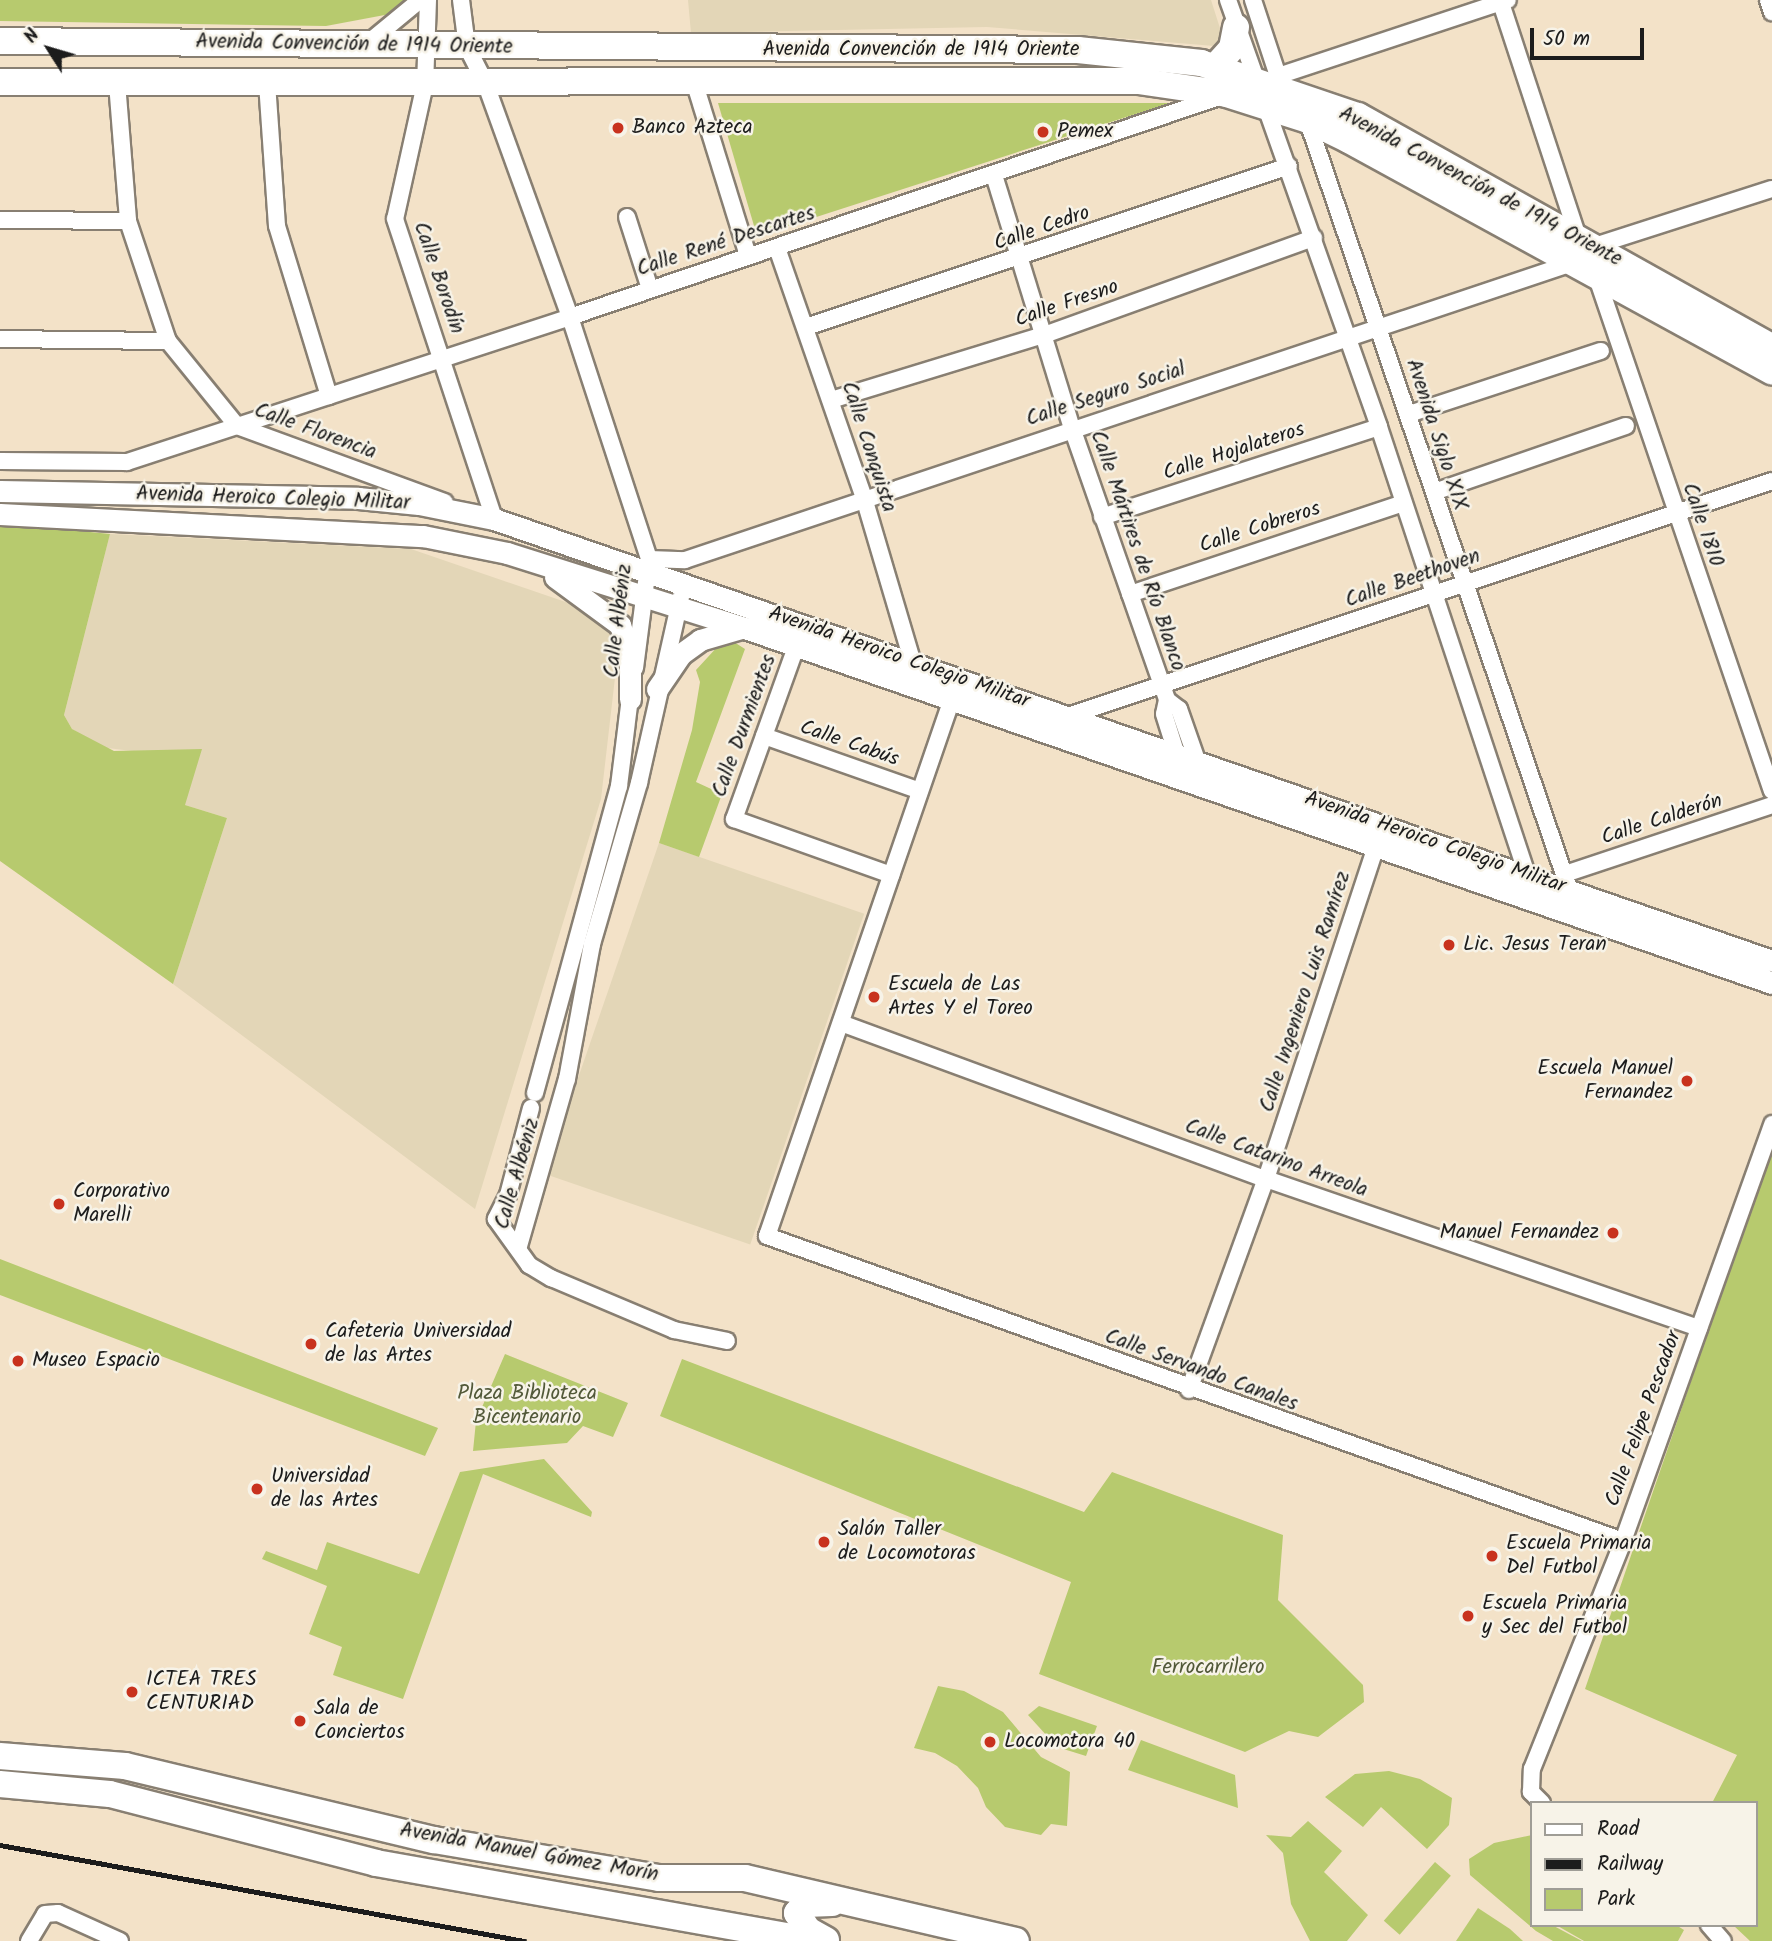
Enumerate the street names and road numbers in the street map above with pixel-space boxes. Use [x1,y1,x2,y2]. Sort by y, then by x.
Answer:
street label: Avenida Convención de 1914 Oriente [195,30,513,60]
street label: Avenida Convención de 1914 Oriente [762,37,1080,63]
street label: Avenida Convención de 1914 Oriente [1334,101,1626,273]
street label: Calle René Descartes [634,201,818,283]
street label: Calle Cedro [991,201,1093,257]
street label: Calle Borodín [407,219,469,337]
street label: Calle Fresno [1012,275,1122,333]
street label: Avenida Siglo XIX [1400,356,1472,514]
street label: Calle Seguro Social [1023,357,1189,433]
street label: Calle Conquista [835,379,901,515]
street label: Calle Florencia [251,398,379,466]
street label: Calle Hojalateros [1160,417,1308,487]
street label: Calle Mártires de Río Blanco [1084,427,1190,675]
street label: Calle 1810 [1676,480,1728,570]
street label: Avenida Heroico Colegio Militar [135,482,411,516]
street label: Calle Cobreros [1196,497,1324,559]
street label: Calle Beethoven [1342,544,1484,614]
street label: Calle Albéniz [600,563,638,679]
street label: Avenida Heroico Colegio Militar [765,601,1033,715]
street label: Calle Durmientes [707,651,783,801]
street label: Calle Cabús [796,715,902,773]
street label: Avenida Heroico Colegio Militar [1301,786,1569,900]
street label: Calle Calderón [1598,789,1726,851]
street label: Calle Ingeniero Luis Ramírez [1255,868,1357,1116]
street label: Calle Catarino Arreola [1181,1114,1371,1204]
street label: Calle Albéniz [490,1116,546,1232]
street label: Calle Servando Canales [1101,1324,1301,1418]
street label: Calle Felipe Pescador [1601,1328,1687,1510]
street label: Avenida Manuel Gómez Morín [398,1818,660,1888]

